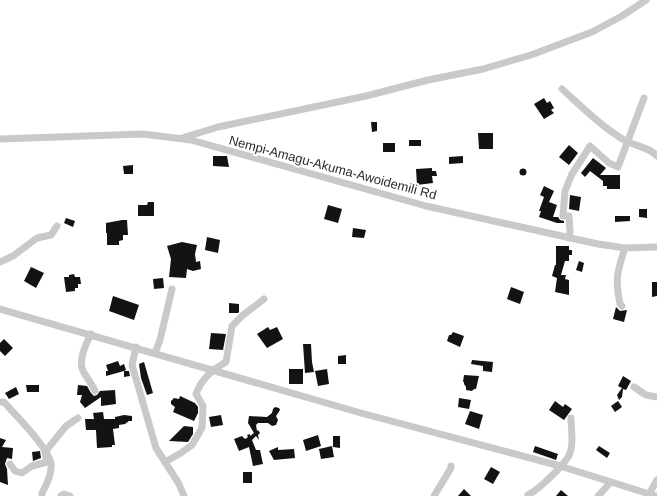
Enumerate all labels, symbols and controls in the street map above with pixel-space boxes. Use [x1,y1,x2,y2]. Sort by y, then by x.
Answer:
street label: Nempi-Amagu-Akuma-Awoidemili Rd [227,133,438,202]

